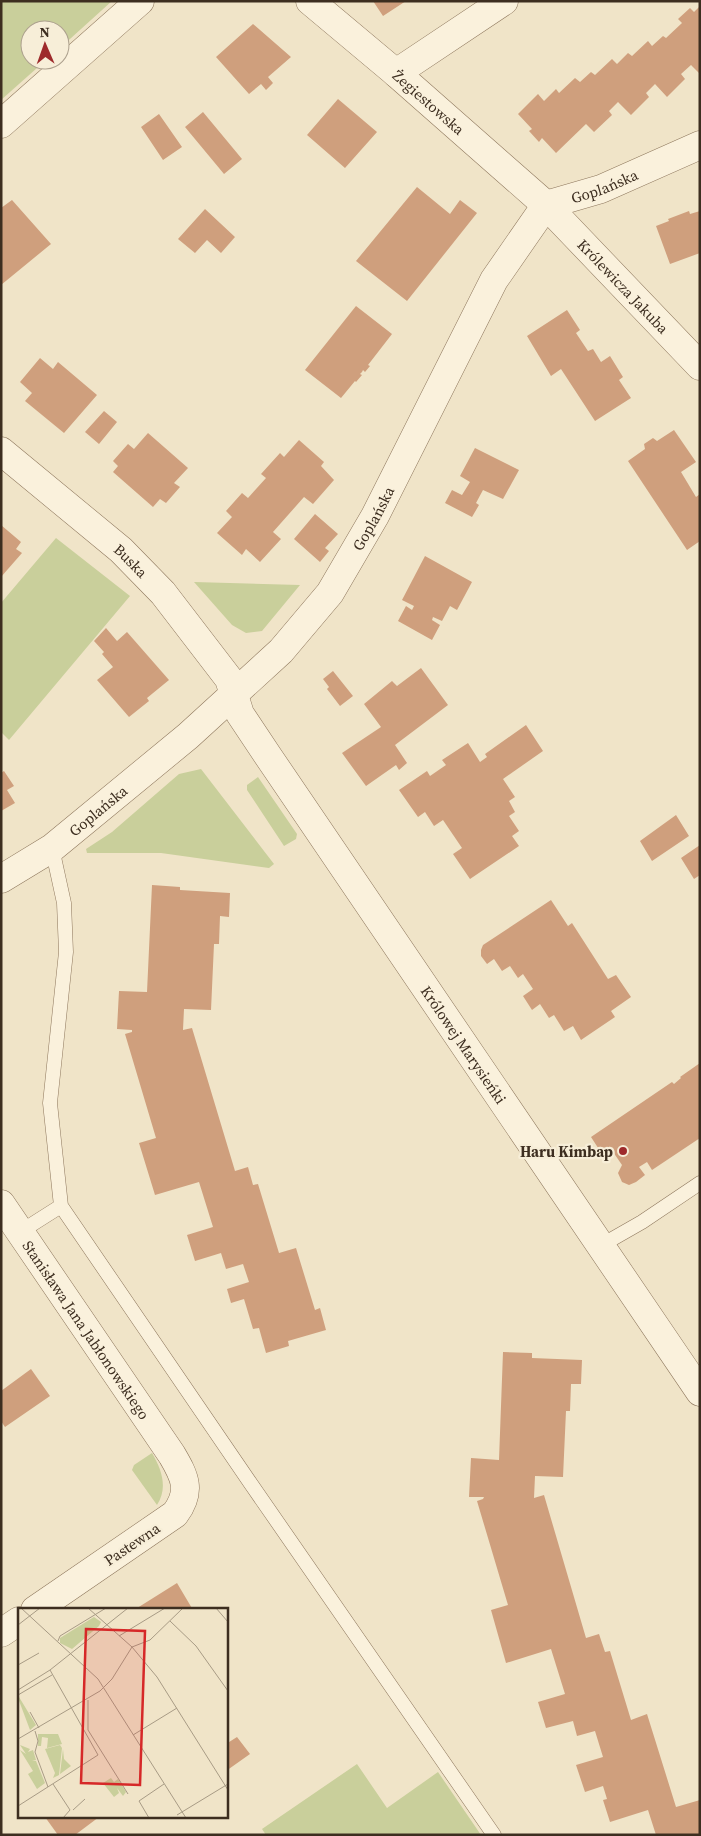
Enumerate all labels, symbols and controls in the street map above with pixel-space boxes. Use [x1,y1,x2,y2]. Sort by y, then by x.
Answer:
north arrow [20,20,70,70]
text: N [39,22,50,42]
street label: Żegiestowska [389,65,470,139]
street label: Goplańska [568,163,641,208]
street label: Królewicza Jakuba [573,234,674,338]
street label: Goplańska [347,482,399,554]
street label: Buska [110,538,153,582]
street label: Goplańska [64,780,132,841]
street label: Królowej Marysieńki [416,981,512,1108]
place label: Haru Kimbap [520,1141,613,1162]
marker: Haru Kimbap [617,1145,629,1157]
street label: Stanisława Jana Jabłonowskiego [18,1236,155,1423]
street label: Pastewna [100,1517,165,1570]
inset map [18,1608,228,1818]

